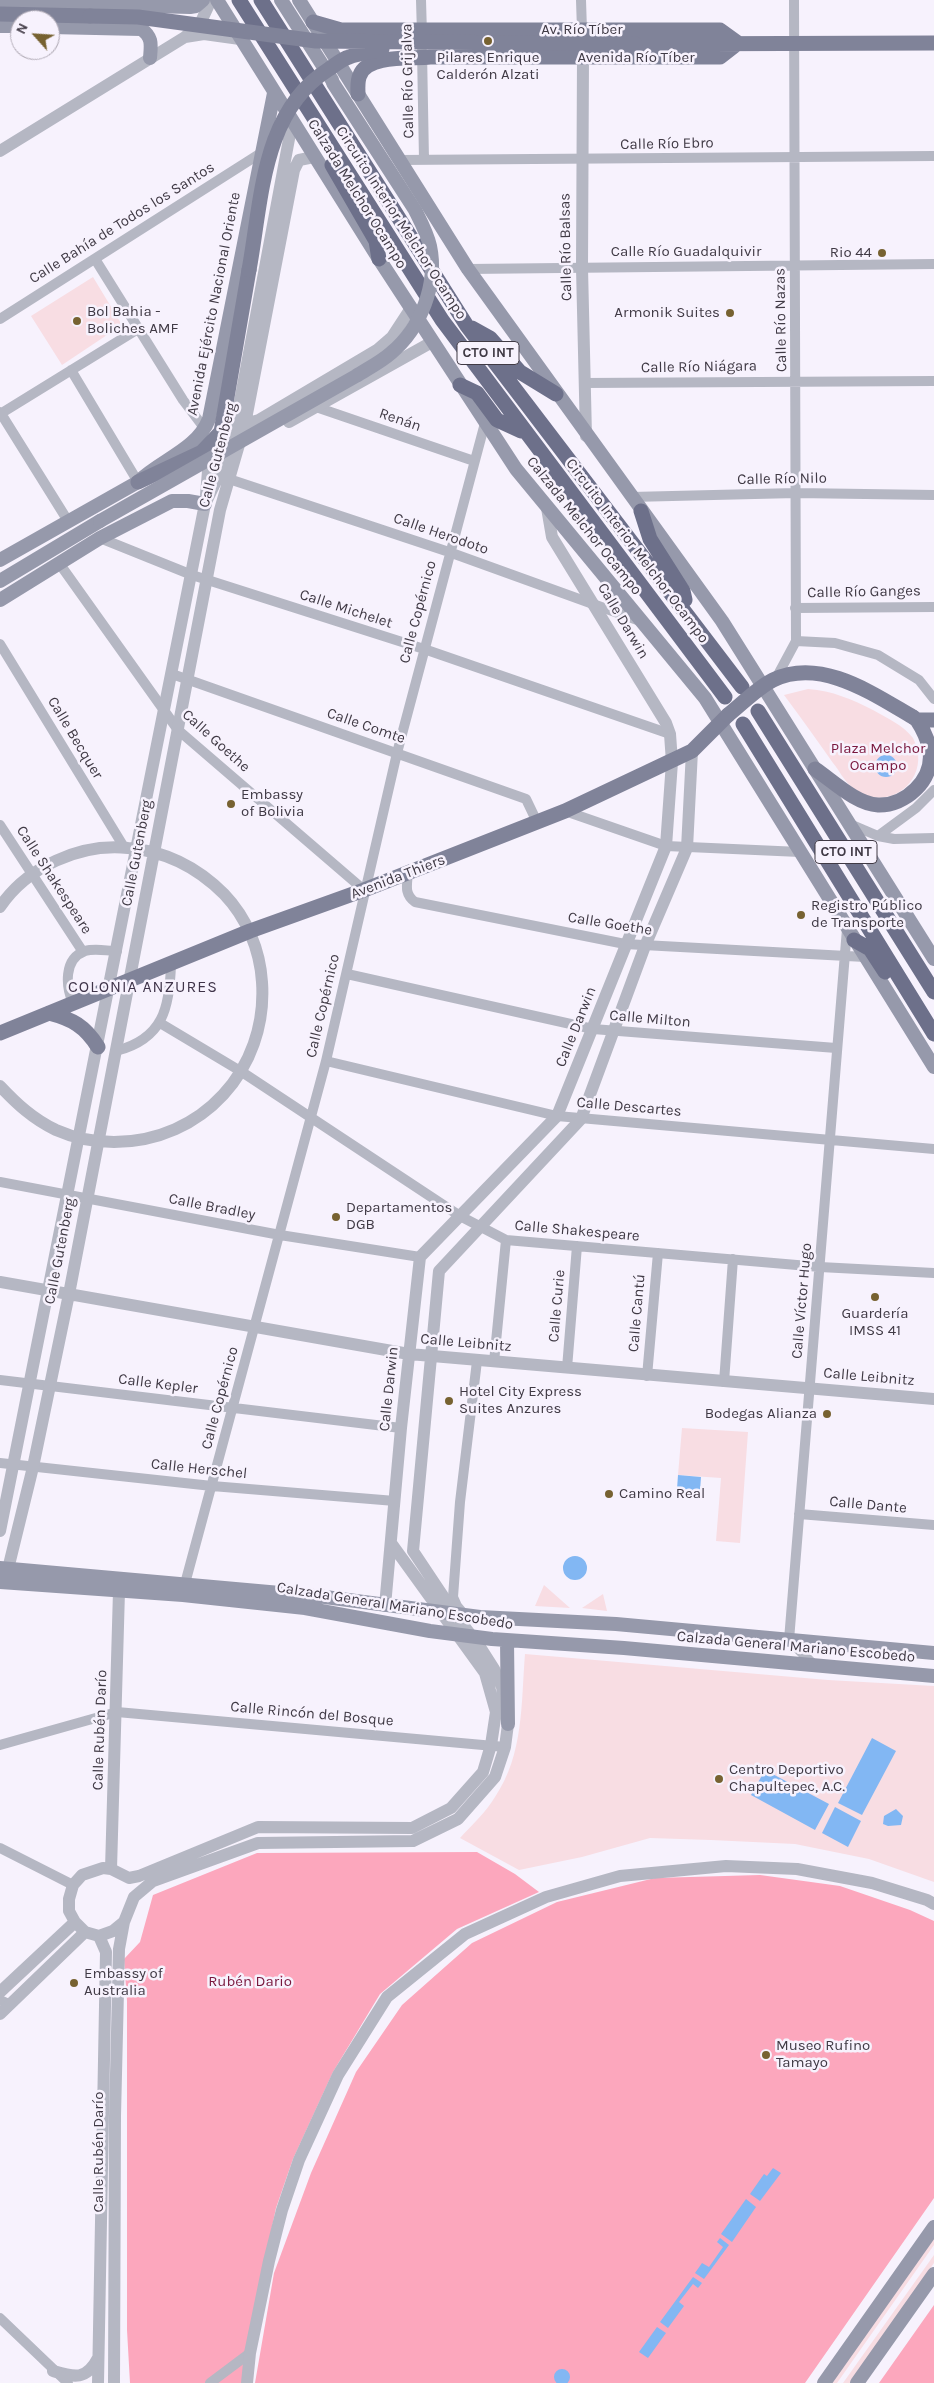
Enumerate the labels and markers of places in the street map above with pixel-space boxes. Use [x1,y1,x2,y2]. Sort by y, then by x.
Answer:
marker: Pilares Enrique Calderón Alzati [482,35,494,47]
place label: Pilares Enrique Calderón Alzati [437,49,539,84]
place label: Rio 44 [830,244,872,262]
marker: Rio 44 [876,247,888,259]
place label: Bol Bahia - Boliches AMF [87,303,178,338]
place label: Armonik Suites [614,304,720,322]
marker: Armonik Suites [724,307,736,319]
marker: Bol Bahia - Boliches AMF [71,315,83,327]
place label: Embassy of Bolivia [241,786,304,821]
marker: Embassy of Bolivia [225,798,237,810]
place label: Registro Público de Transporte [811,897,922,932]
marker: Registro Público de Transporte [795,909,807,921]
place label: Departamentos DGB [346,1199,452,1234]
marker: Departamentos DGB [330,1211,342,1223]
marker: Guardería IMSS 41 [869,1291,881,1303]
place label: Guardería IMSS 41 [841,1305,909,1340]
place label: Hotel City Express Suites Anzures [459,1383,582,1418]
marker: Hotel City Express Suites Anzures [443,1395,455,1407]
place label: Bodegas Alianza [705,1405,817,1423]
marker: Bodegas Alianza [821,1408,833,1420]
place label: Camino Real [619,1485,705,1503]
marker: Camino Real [603,1488,615,1500]
place label: Centro Deportivo Chapultepec, A.C. [729,1761,845,1796]
marker: Centro Deportivo Chapultepec, A.C. [713,1773,725,1785]
place label: Embassy of Australia [84,1965,163,2000]
marker: Embassy of Australia [68,1977,80,1989]
place label: Museo Rufino Tamayo [776,2037,870,2072]
marker: Museo Rufino Tamayo [760,2049,772,2061]

